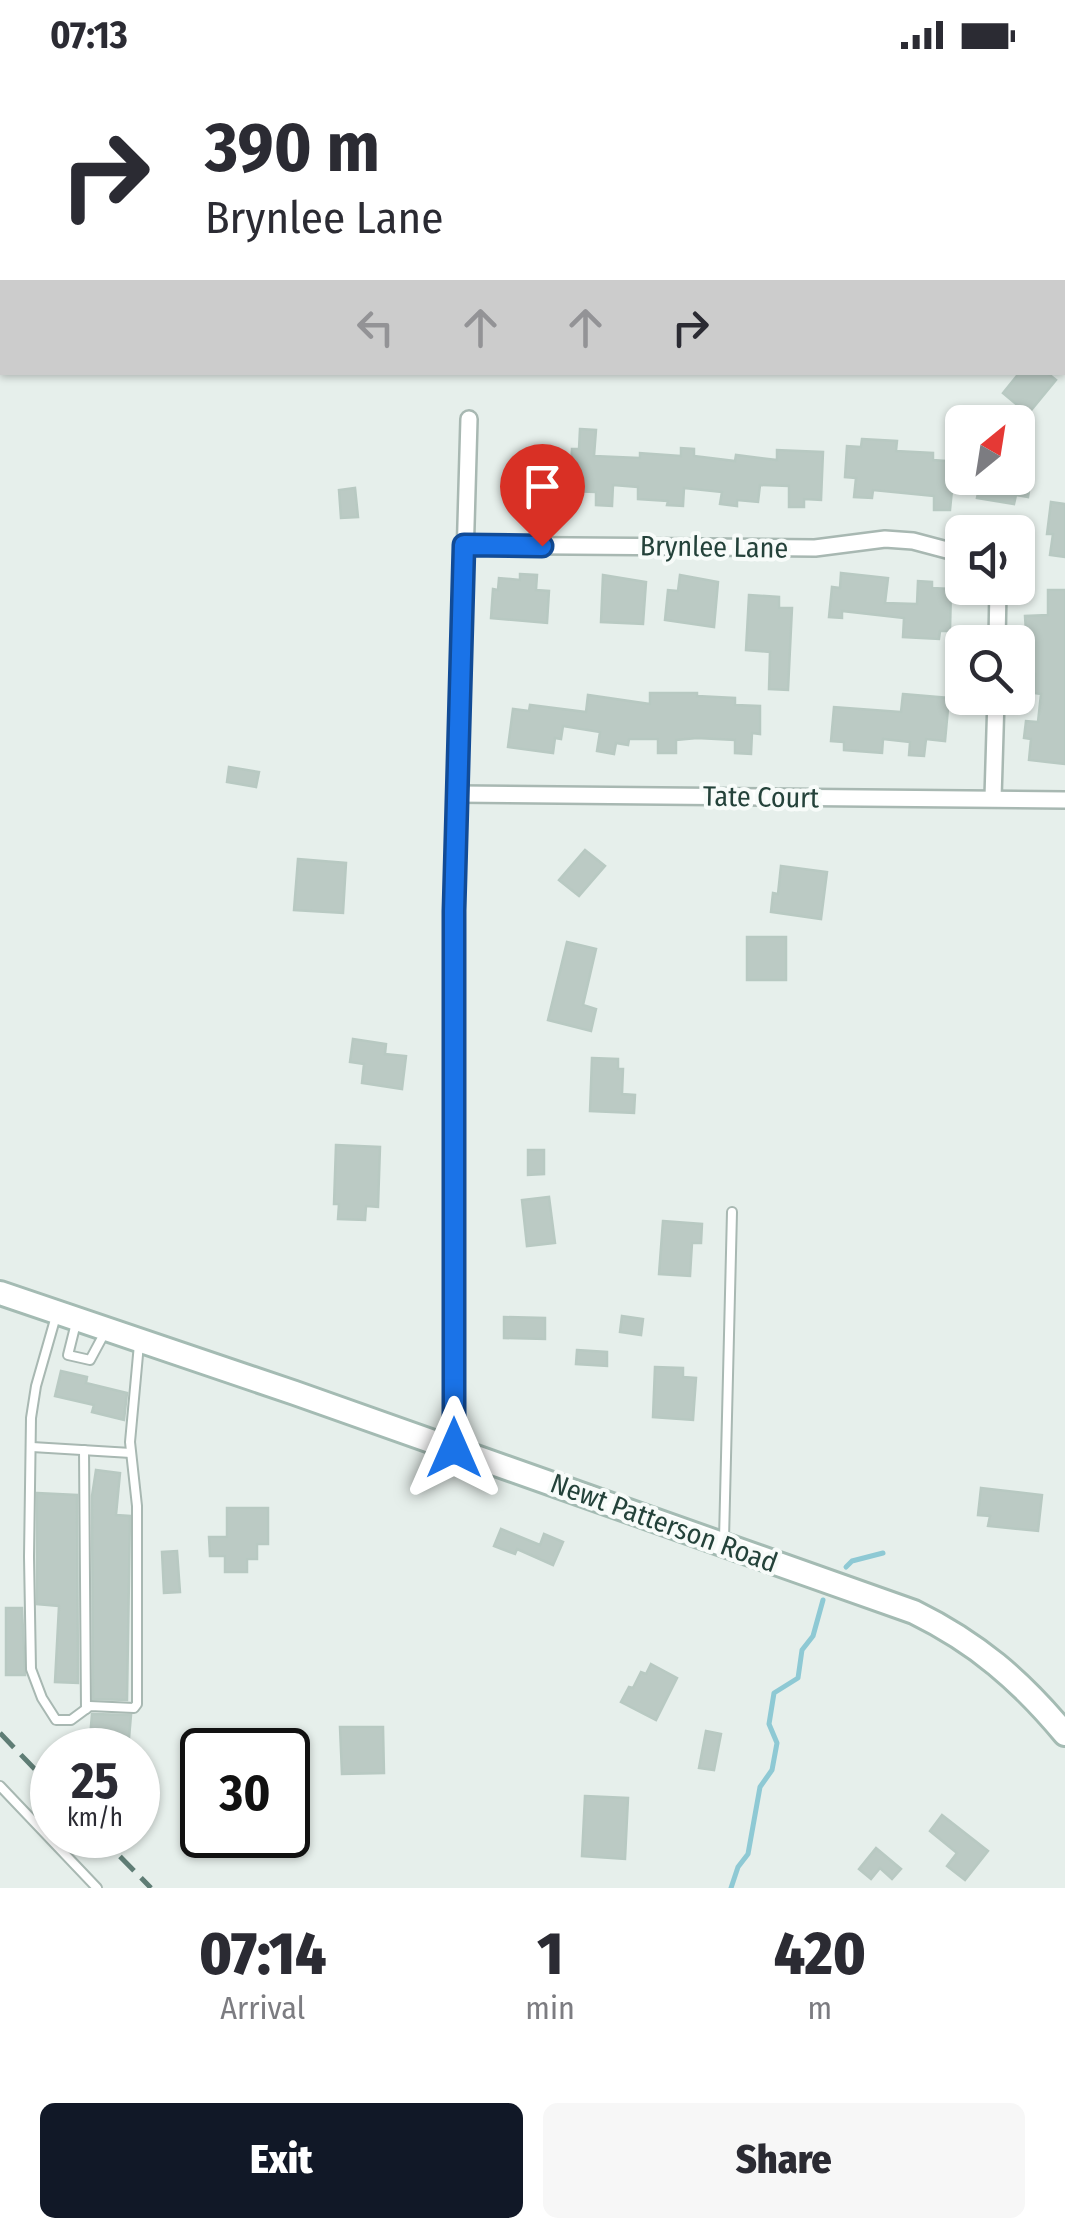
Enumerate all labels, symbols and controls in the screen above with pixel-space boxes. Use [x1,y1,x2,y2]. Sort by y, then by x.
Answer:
text: 07:13 [50,12,128,58]
text: 390 m [205,106,380,190]
icon: right [40,110,170,240]
text: Brynlee Lane [205,191,443,245]
icon: left [348,300,403,355]
icon: ahead [453,300,508,355]
icon: ahead [558,300,613,355]
icon: right [663,300,718,355]
north arrow [945,405,1035,495]
map controls [945,405,1035,715]
pin [500,444,585,547]
icon: arrive [515,459,570,514]
button: sound [945,515,1035,605]
street label: Brynlee Lane [640,529,788,565]
button: search [945,625,1035,715]
street label: Tate Court [703,779,820,815]
position arrow [402,1396,506,1500]
street label: Newt Patterson Road [546,1467,782,1579]
speed limit sign: 30 [180,1728,310,1858]
text: 25 [71,1751,119,1811]
text: km/h [67,1803,123,1833]
text: 07:14 [199,1918,326,1990]
text: 1 [537,1918,563,1990]
text: 420 [774,1918,866,1990]
text: Arrival [220,1989,305,2027]
text: min [525,1989,575,2027]
text: m [808,1989,832,2027]
button: Exit [40,2103,523,2218]
button: Share [543,2103,1025,2218]

